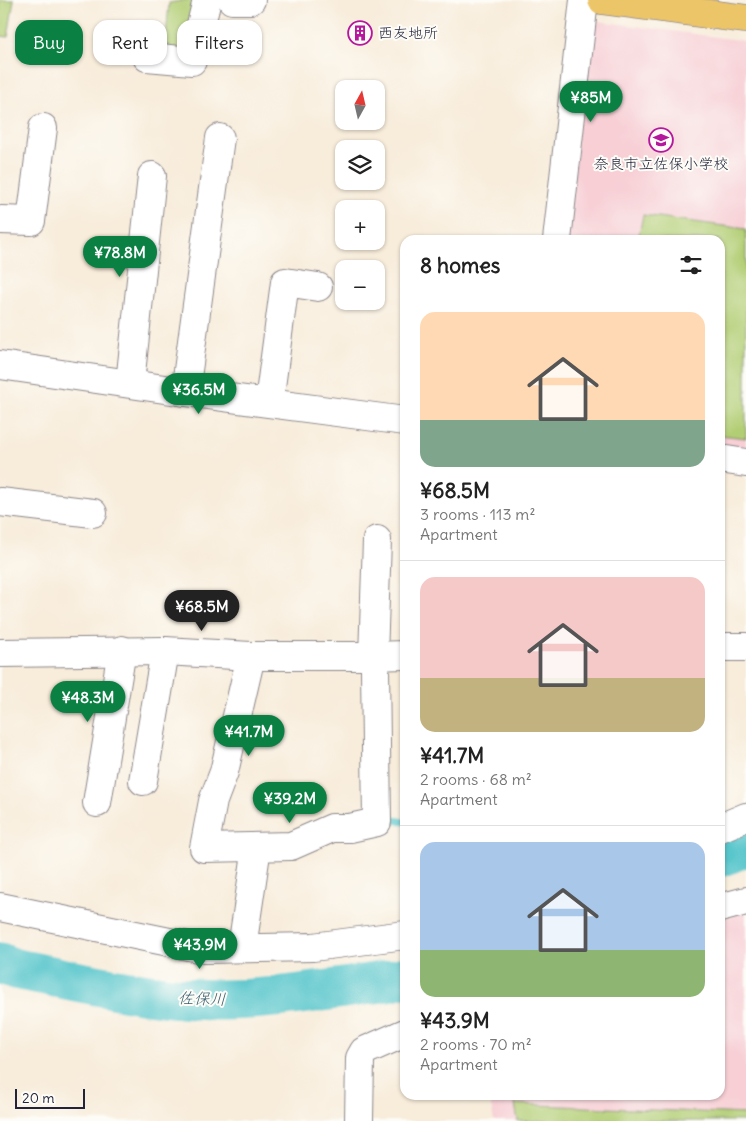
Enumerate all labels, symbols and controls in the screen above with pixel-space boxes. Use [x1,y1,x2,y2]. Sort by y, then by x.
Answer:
chip: Buy [15,20,83,65]
chip: Rent [93,20,167,65]
chip: Filters [177,20,262,65]
building icon: 西友地所 [347,20,373,46]
place label: 西友地所 [378,23,438,42]
north arrow [335,80,385,130]
map controls [335,80,385,310]
pin: ¥85M [561,80,621,123]
text: ¥85M [571,87,611,107]
school or university icon: 奈良市立佐保小学校 [648,127,674,153]
button: layers [335,140,385,190]
place label: 奈良市立佐保小学校 [593,154,729,173]
button: + [335,200,385,250]
pin: ¥78.8M [79,236,161,278]
text: ¥78.8M [94,242,146,262]
icon: filters [677,251,705,279]
text: 8 homes [420,252,500,279]
button: − [335,260,385,310]
icon: home [518,344,608,434]
pin: ¥36.5M [158,372,240,415]
text: ¥36.5M [172,379,226,399]
text: ¥68.5M [420,477,490,504]
text: 3 rooms · 113 m² [420,504,535,524]
text: Apartment [420,524,498,544]
pin: ¥68.5M [161,590,243,632]
text: ¥68.5M [175,596,229,616]
icon: home [518,610,608,700]
pin: ¥48.3M [47,680,129,723]
text: ¥48.3M [61,687,115,707]
pin: ¥41.7M [208,714,290,757]
text: ¥41.7M [225,721,273,741]
text: ¥41.7M [420,742,484,769]
text: 2 rooms · 68 m² [420,769,532,789]
pin: ¥39.2M [249,782,331,824]
text: ¥39.2M [264,788,316,808]
text: Apartment [420,789,498,809]
icon: home [518,875,608,965]
pin: ¥43.9M [159,928,241,970]
text: ¥43.9M [173,934,227,954]
water label: 佐保川 [178,987,226,1009]
text: ¥43.9M [420,1007,490,1034]
text: 2 rooms · 70 m² [420,1034,532,1054]
text: Apartment [420,1054,498,1074]
scale bar [15,1086,85,1109]
text: 20 m [22,1089,55,1107]

